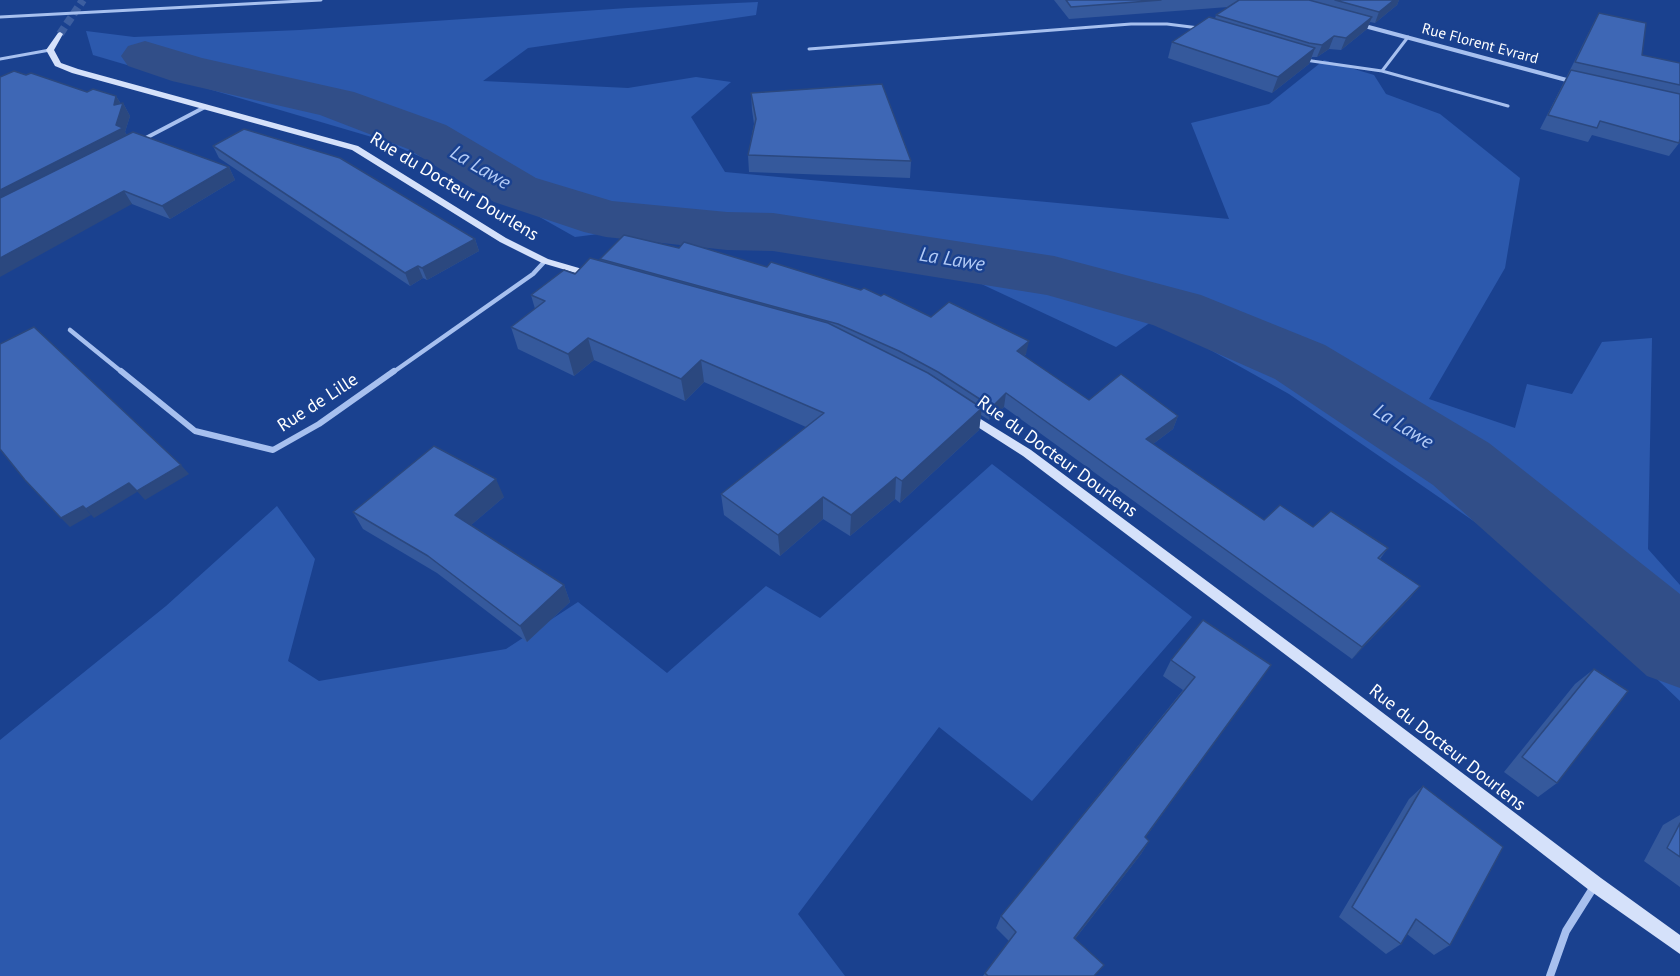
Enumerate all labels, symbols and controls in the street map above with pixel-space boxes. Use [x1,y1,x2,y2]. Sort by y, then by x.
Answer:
street label: Rue Florent Evrard [1420,20,1540,68]
street label: Rue du Docteur Dourlens [366,128,542,246]
water label: La Lawe [445,141,515,195]
water label: La Lawe [917,243,987,277]
street label: Rue de Lille [274,369,362,437]
street label: Rue du Docteur Dourlens [973,392,1141,522]
water label: La Lawe [1369,399,1437,455]
street label: Rue du Docteur Dourlens [1364,680,1530,816]

